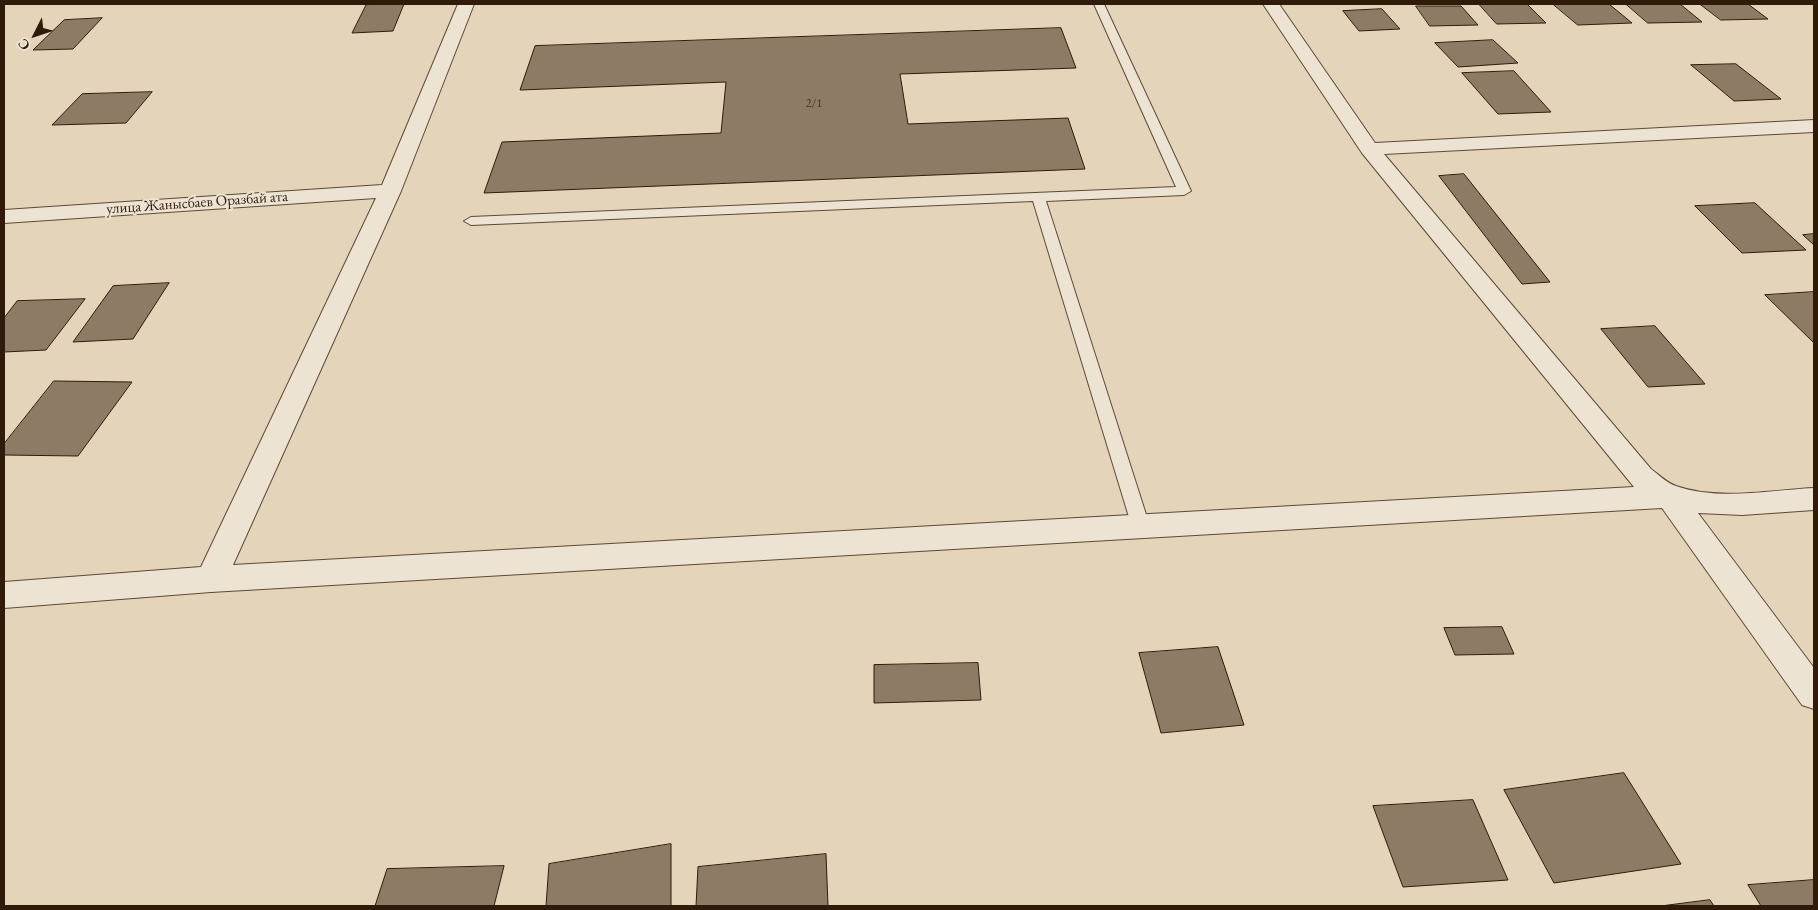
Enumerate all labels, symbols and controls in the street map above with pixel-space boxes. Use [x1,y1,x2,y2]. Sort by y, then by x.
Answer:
north arrow [10,10,60,60]
text: С [14,35,34,54]
house number: 2/1 [806,97,822,111]
street label: улица Жанысбаев Оразбай ата [106,188,288,218]

